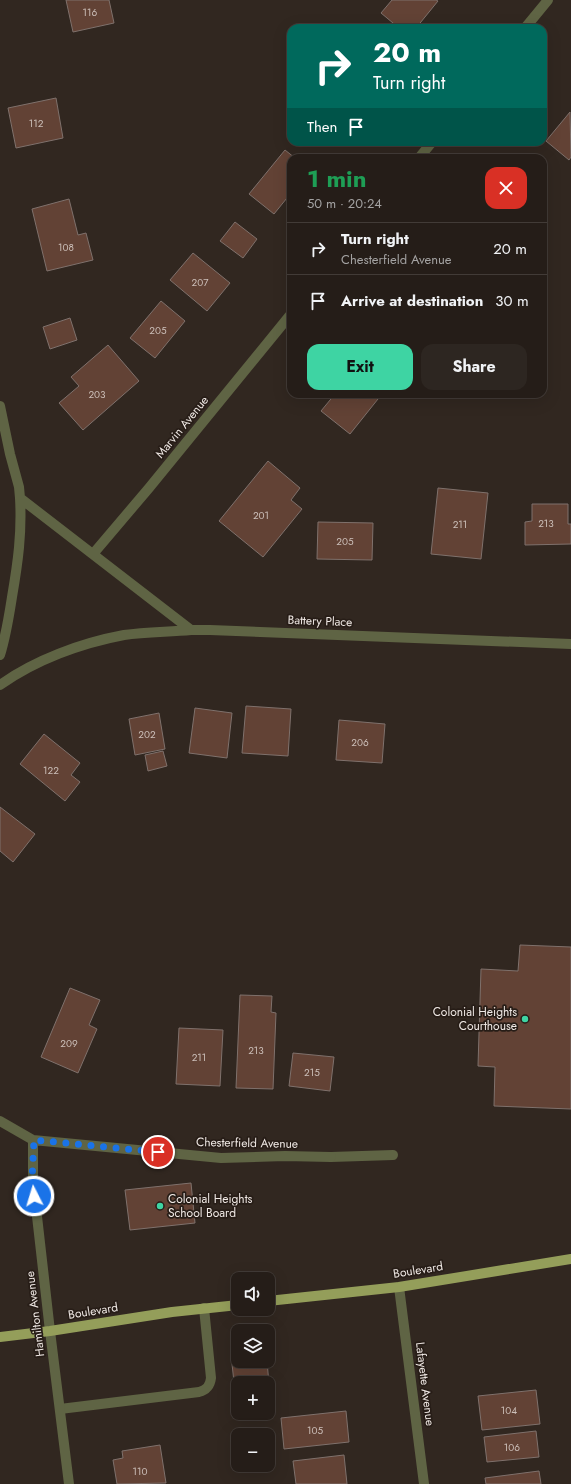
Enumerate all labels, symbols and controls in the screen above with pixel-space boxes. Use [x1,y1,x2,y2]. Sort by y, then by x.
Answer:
house number: 116 [83,5,98,20]
text: 20 m [373,32,441,73]
icon: right [307,40,359,92]
text: Turn right [373,70,445,96]
house number: 112 [29,116,44,131]
text: Then [307,116,337,138]
icon: arrive [345,116,367,138]
text: 1 min [307,161,367,196]
button: close [485,167,527,209]
text: 50 m · 20:24 [307,194,382,213]
text: Turn right [341,228,409,250]
icon: right [307,238,329,260]
text: 20 m [493,238,527,260]
house number: 108 [58,240,74,255]
text: Chesterfield Avenue [341,250,452,269]
house number: 207 [192,275,209,290]
icon: arrive [307,290,329,312]
text: Arrive at destination [341,290,483,312]
text: 30 m [495,290,529,312]
house number: 205 [149,323,167,338]
button: Exit [307,344,413,390]
button: Share [421,344,527,390]
house number: 203 [88,387,106,402]
street label: Marvin Avenue [151,392,213,462]
house number: 201 [253,508,269,523]
house number: 213 [538,516,554,531]
house number: 211 [453,517,467,532]
house number: 205 [336,534,354,549]
street label: Battery Place [287,611,353,631]
house number: 202 [138,727,156,742]
house number: 206 [351,735,369,750]
house number: 122 [43,763,59,778]
place label: Colonial Heights Courthouse [433,1003,517,1035]
marker: Colonial Heights Courthouse [520,1014,530,1024]
house number: 209 [60,1036,78,1051]
house number: 213 [248,1043,264,1058]
house number: 211 [192,1050,206,1065]
house number: 215 [304,1065,320,1080]
street label: Chesterfield Avenue [196,1133,298,1153]
pin [141,1135,175,1169]
icon: arrive [147,1141,169,1163]
position arrow [13,1175,55,1217]
place label: Colonial Heights School Board [168,1190,253,1222]
marker: Colonial Heights School Board [155,1201,165,1211]
street label: Boulevard [392,1257,444,1283]
street label: Hamilton Avenue [21,1270,49,1358]
map controls [231,1272,275,1472]
button: sound [231,1272,275,1316]
street label: Boulevard [67,1298,119,1324]
button: layers [231,1324,275,1368]
street label: Lafayette Avenue [411,1341,439,1427]
button: + [231,1376,275,1420]
house number: 104 [501,1403,517,1418]
house number: 105 [307,1423,323,1438]
button: − [231,1428,275,1472]
house number: 106 [504,1440,520,1455]
house number: 110 [133,1464,148,1479]

